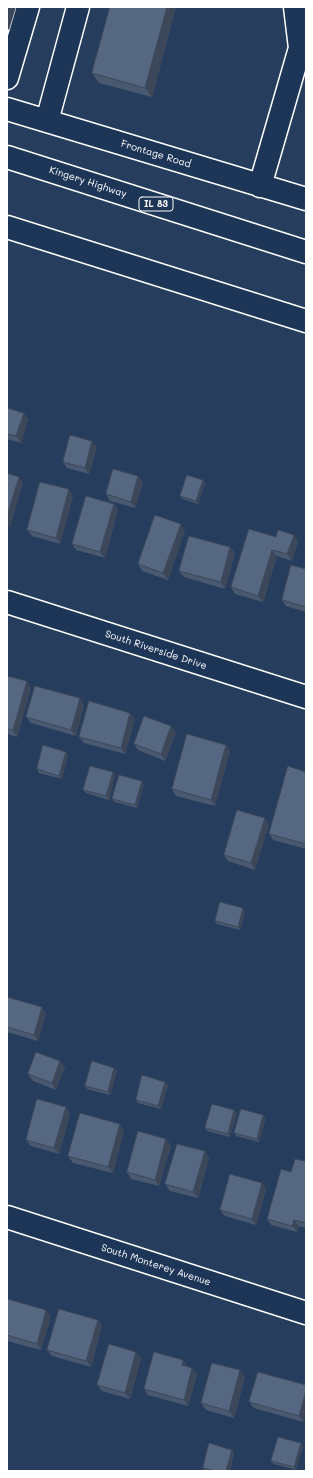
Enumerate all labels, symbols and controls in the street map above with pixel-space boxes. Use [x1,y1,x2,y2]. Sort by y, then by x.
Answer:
street label: Frontage Road [119,138,193,170]
street label: Kingery Highway [48,164,128,200]
road number: IL 83 [139,197,173,211]
street label: South Riverside Drive [104,628,208,672]
street label: South Monterey Avenue [100,1242,212,1288]

